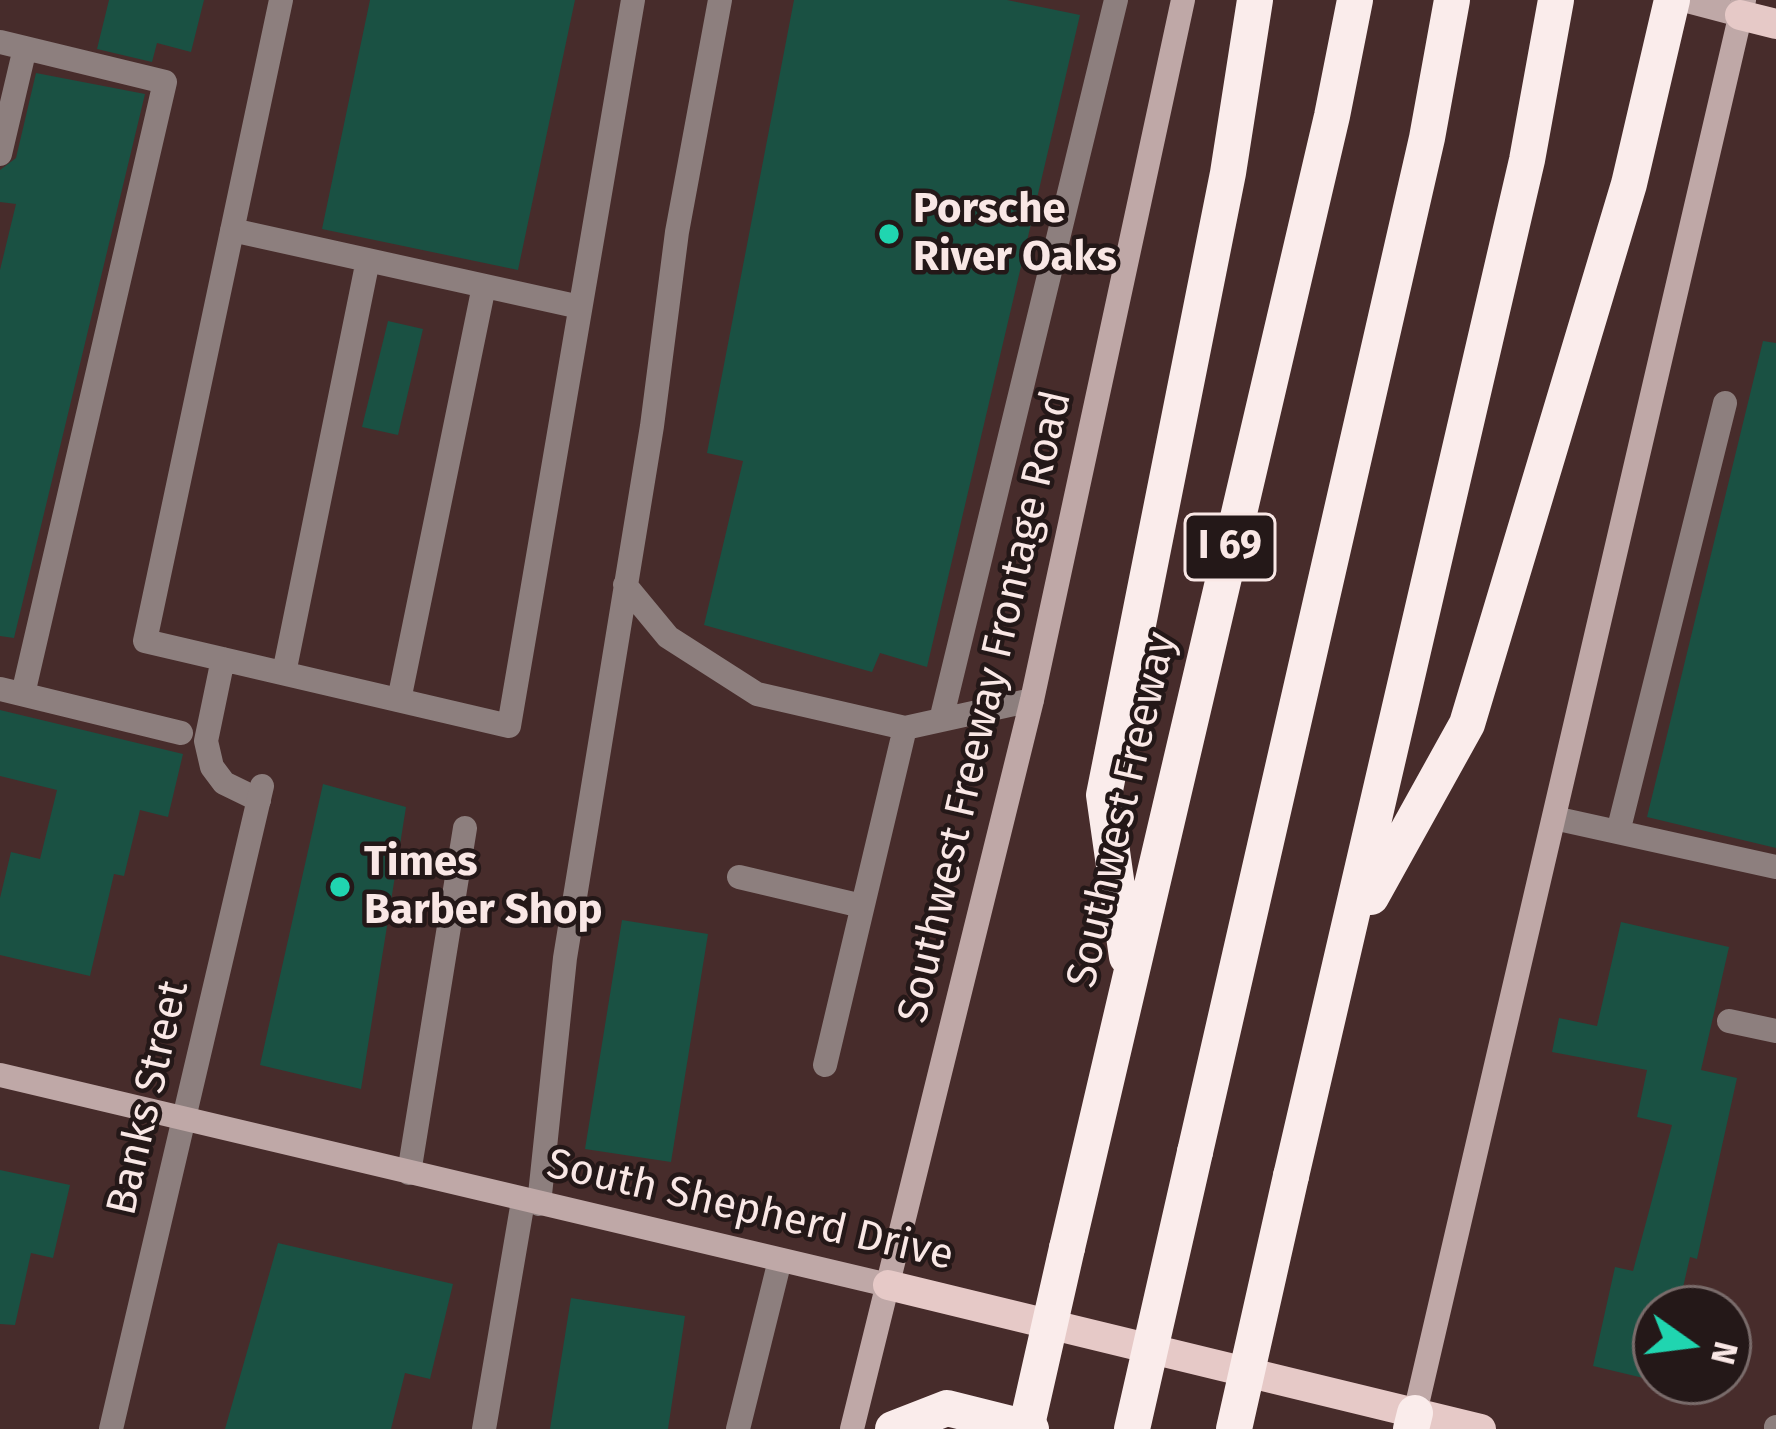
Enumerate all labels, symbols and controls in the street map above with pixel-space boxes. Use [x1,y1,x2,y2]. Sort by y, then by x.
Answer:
place label: Porsche River Oaks [913,185,1117,284]
marker: Porsche River Oaks [876,221,902,247]
street label: Southwest Freeway Frontage Road [889,386,1083,1028]
road number: I 69 [1185,514,1275,580]
street label: Southwest Freeway [1058,628,1188,992]
place label: Times Barber Shop [364,838,603,936]
marker: Times Barber Shop [327,874,353,900]
street label: Banks Street [98,976,200,1220]
street label: South Shepherd Drive [542,1140,958,1282]
north arrow [1632,1285,1752,1405]
text: N [1702,1338,1746,1368]

